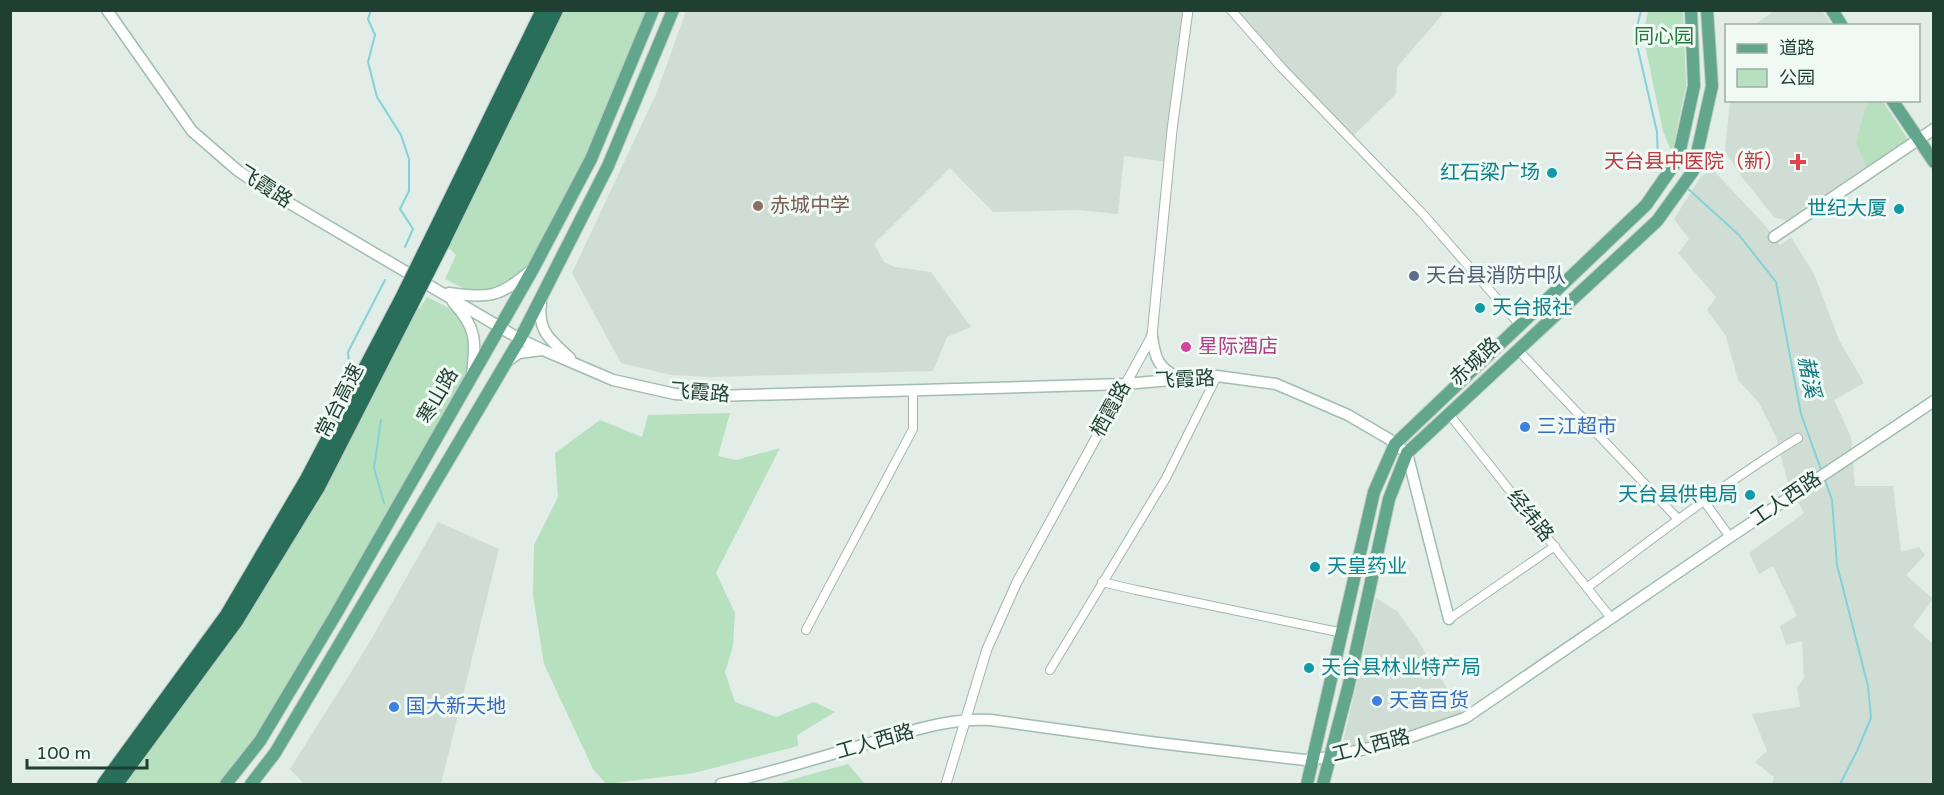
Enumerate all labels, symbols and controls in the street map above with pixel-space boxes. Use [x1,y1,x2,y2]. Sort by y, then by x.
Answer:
legend [1725,24,1920,102]
park label: 同心园 [1634,25,1694,49]
text: 道路 [1779,37,1815,59]
text: 公园 [1779,67,1815,89]
place label: 天台县中医院（新） [1604,150,1784,174]
marker: 天台县中医院（新） [1789,153,1807,171]
street label: 飞霞路 [233,161,297,213]
place label: 红石梁广场 [1440,161,1540,185]
marker: 红石梁广场 [1545,166,1559,180]
place label: 赤城中学 [770,194,850,218]
place label: 世纪大厦 [1807,197,1887,221]
marker: 赤城中学 [751,199,765,213]
marker: 世纪大厦 [1892,202,1906,216]
place label: 天台县消防中队 [1426,264,1566,288]
marker: 天台县消防中队 [1407,269,1421,283]
place label: 天台报社 [1492,296,1572,320]
marker: 天台报社 [1473,301,1487,315]
street label: 赤城路 [1445,333,1505,391]
place label: 星际酒店 [1198,335,1278,359]
marker: 星际酒店 [1179,340,1193,354]
water label: 赭溪 [1793,354,1826,402]
street label: 常台高速 [311,360,369,442]
street label: 寒山路 [413,364,463,428]
street label: 飞霞路 [1154,366,1216,394]
street label: 栖霞路 [1086,377,1136,441]
street label: 飞霞路 [669,379,731,407]
place label: 三江超市 [1537,415,1617,439]
marker: 三江超市 [1518,420,1532,434]
street label: 工人西路 [1746,467,1826,531]
place label: 天台县供电局 [1618,483,1738,507]
street label: 经纬路 [1502,485,1558,547]
marker: 天台县供电局 [1743,488,1757,502]
place label: 天皇药业 [1327,555,1407,579]
marker: 天皇药业 [1308,560,1322,574]
place label: 天台县林业特产局 [1321,656,1481,680]
marker: 天台县林业特产局 [1302,661,1316,675]
place label: 天音百货 [1389,689,1469,713]
marker: 天音百货 [1370,694,1384,708]
place label: 国大新天地 [406,695,506,719]
marker: 国大新天地 [387,700,401,714]
street label: 工人西路 [833,719,917,765]
street label: 工人西路 [1329,725,1413,767]
scale bar [27,732,147,770]
text: 100 m [36,742,91,764]

